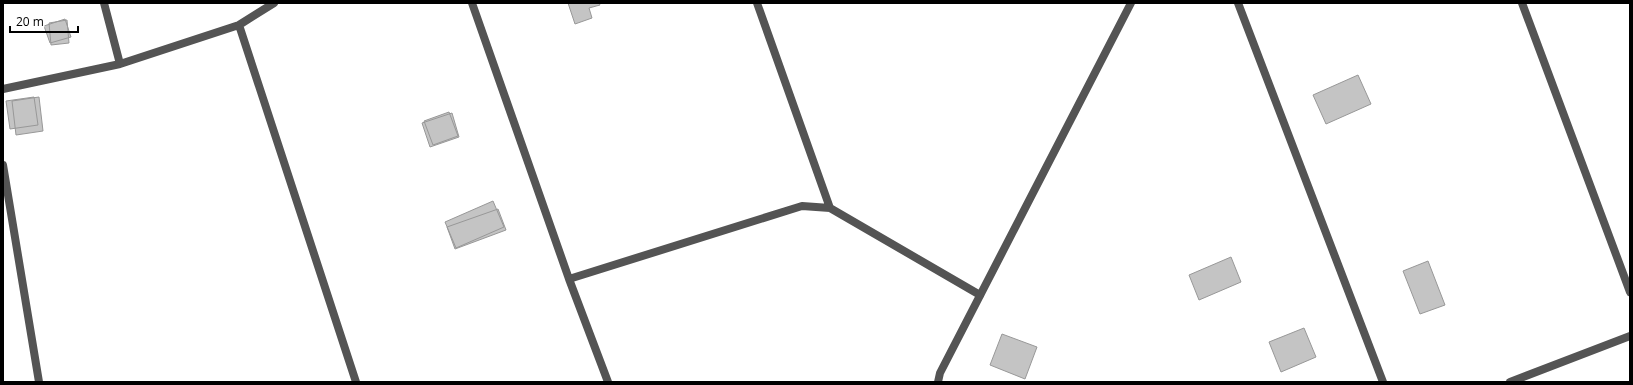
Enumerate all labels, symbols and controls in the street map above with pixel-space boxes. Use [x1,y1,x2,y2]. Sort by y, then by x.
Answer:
scale bar [10,8,78,34]
text: 20 m [16,13,44,30]

